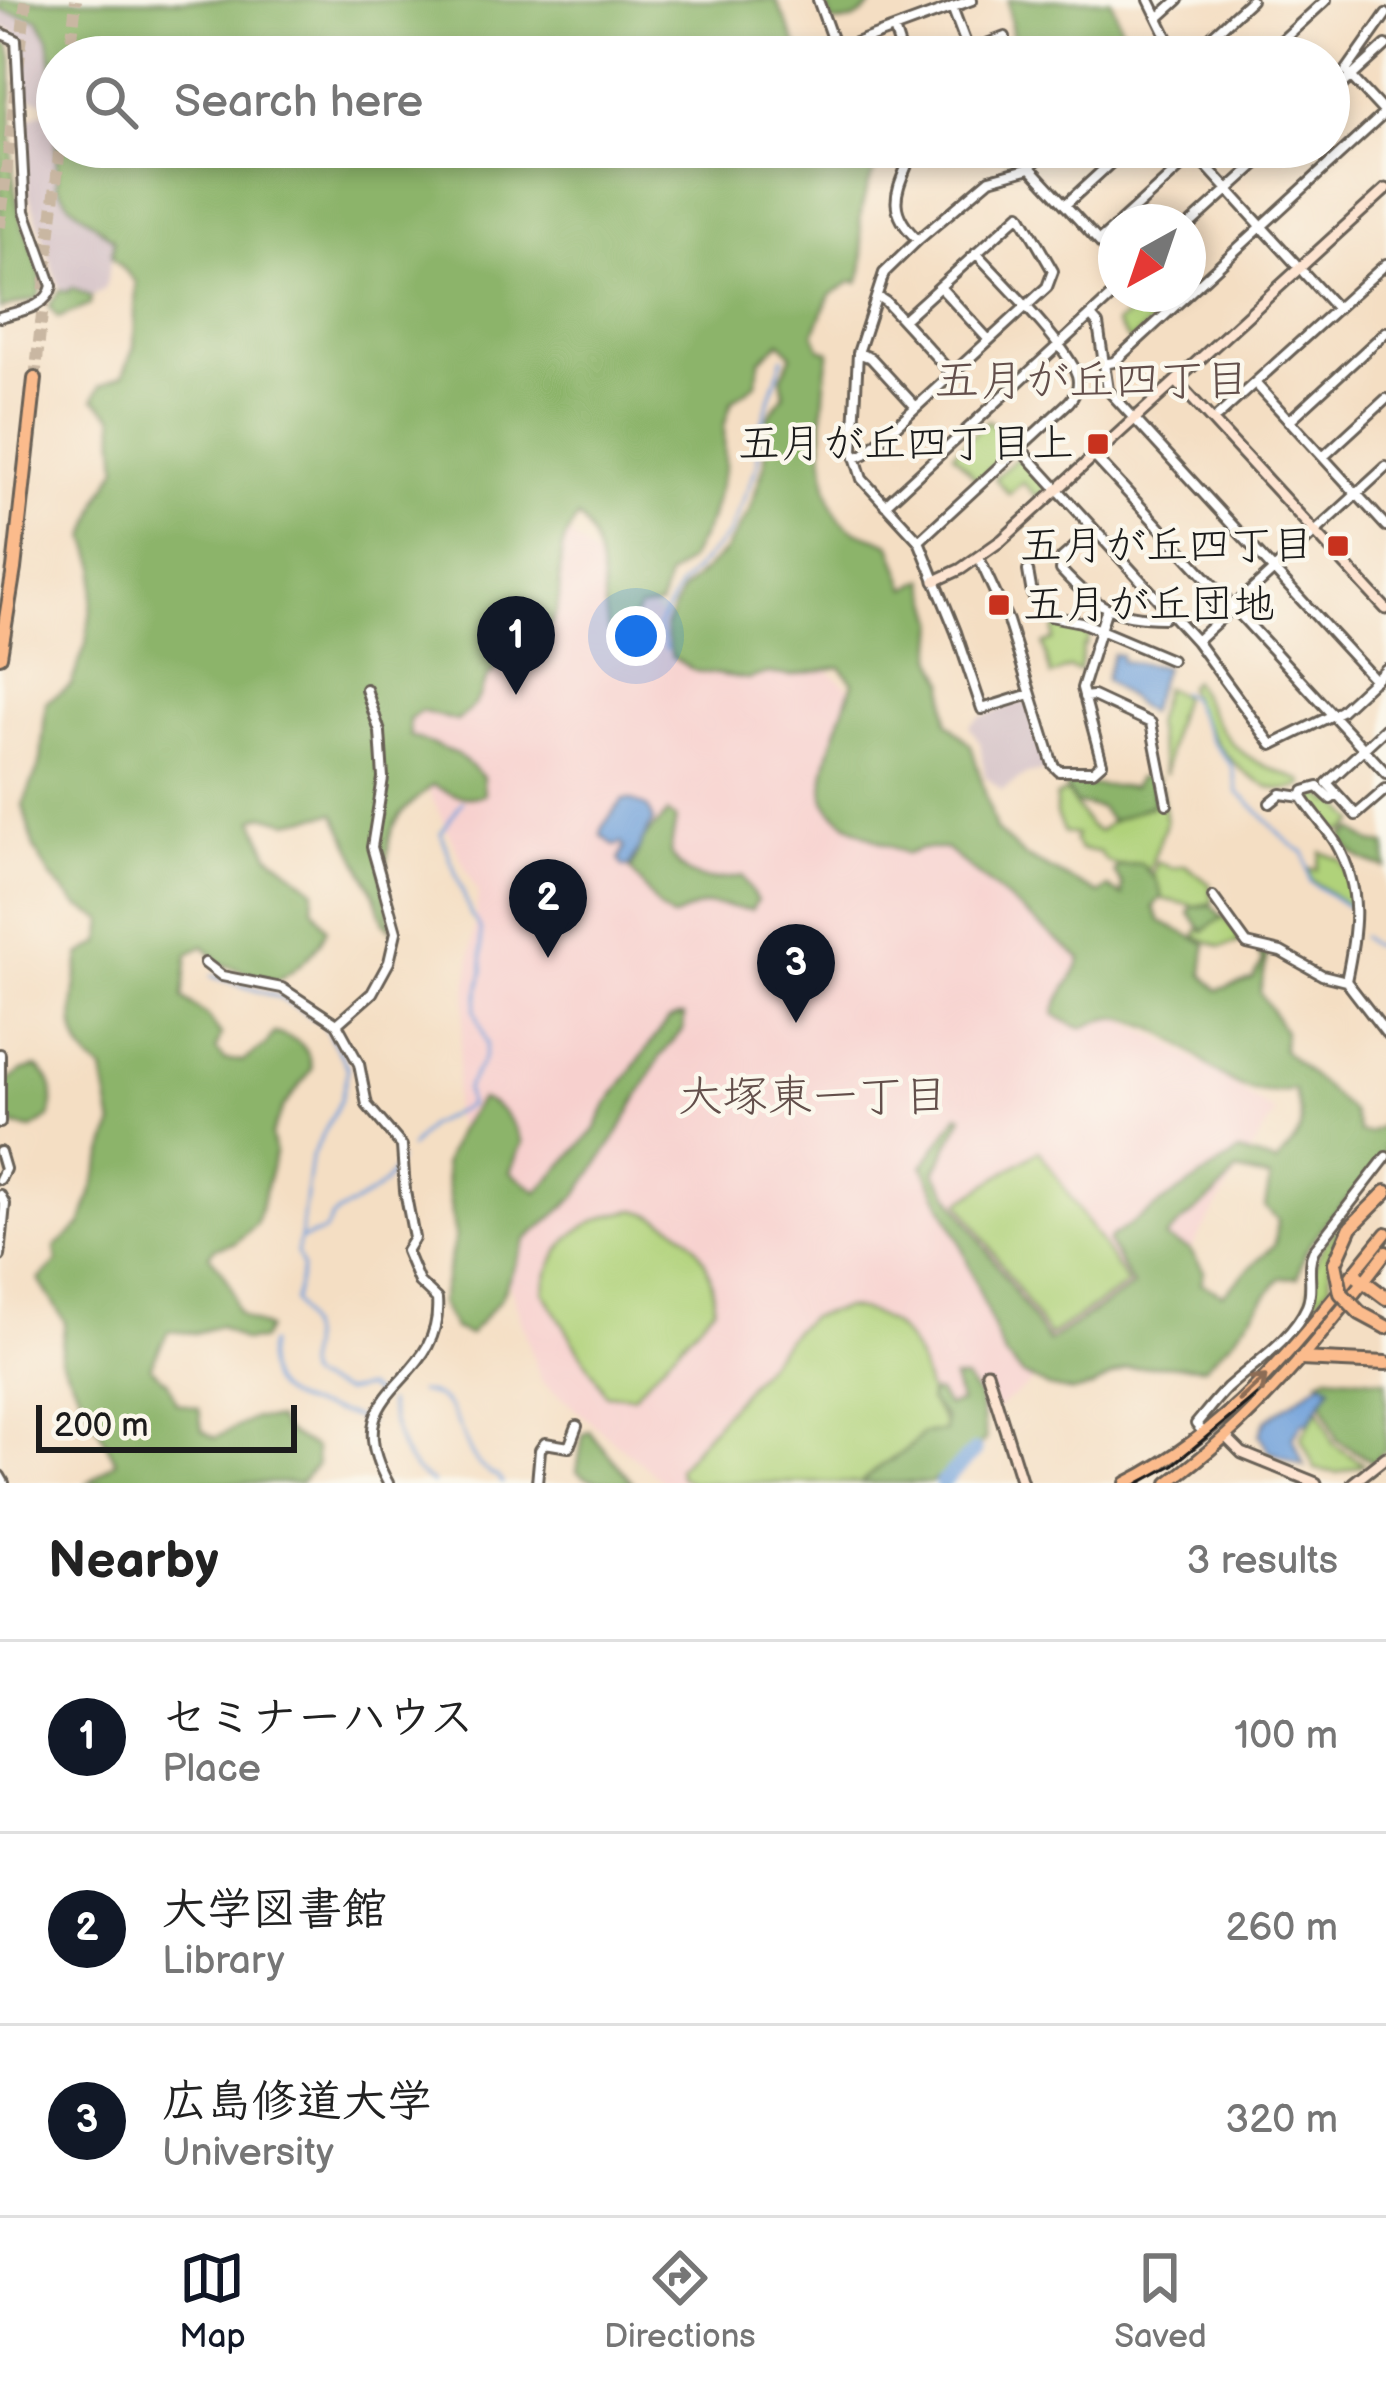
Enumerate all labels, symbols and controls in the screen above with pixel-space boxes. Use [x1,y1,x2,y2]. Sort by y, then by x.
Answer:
search box [36,36,1350,168]
icon: search [78,69,144,135]
text: Search here [174,75,423,130]
north arrow [1098,204,1206,312]
district label: 五月が丘四丁目 [934,354,1250,409]
place label: 五月が丘四丁目上 [738,419,1074,470]
marker: 五月が丘四丁目上 [1085,431,1111,457]
place label: 五月が丘四丁目 [1020,521,1314,572]
marker: 五月が丘四丁目 [1325,533,1351,559]
place label: 五月が丘団地 [1023,580,1275,631]
marker: 五月が丘団地 [986,592,1012,618]
pin: 1 [477,596,555,695]
your location [606,606,666,666]
pin: 2 [509,859,587,958]
pin: 3 [757,924,835,1023]
district label: 大塚東一丁目 [678,1070,948,1125]
one-way arrow [1238,1375,1267,1403]
scale bar [36,1399,297,1452]
text: 200 m [54,1406,148,1446]
text: Nearby [48,1531,219,1592]
text: 3 results [1186,1538,1338,1585]
text: セミナーハウス [162,1691,474,1746]
text: 1 [79,1713,95,1760]
text: 100 m [1234,1713,1338,1760]
text: Place [162,1746,261,1793]
text: 大学図書館 [162,1883,387,1938]
text: 2 [75,1905,99,1952]
text: 260 m [1225,1905,1338,1952]
text: Library [162,1938,285,1985]
text: 広島修道大学 [162,2075,432,2130]
text: 3 [76,2097,98,2144]
text: 320 m [1225,2097,1338,2144]
text: University [162,2130,334,2177]
tab: Map [179,2245,246,2357]
tab: Directions [604,2245,756,2357]
tab: Saved [1114,2245,1207,2357]

